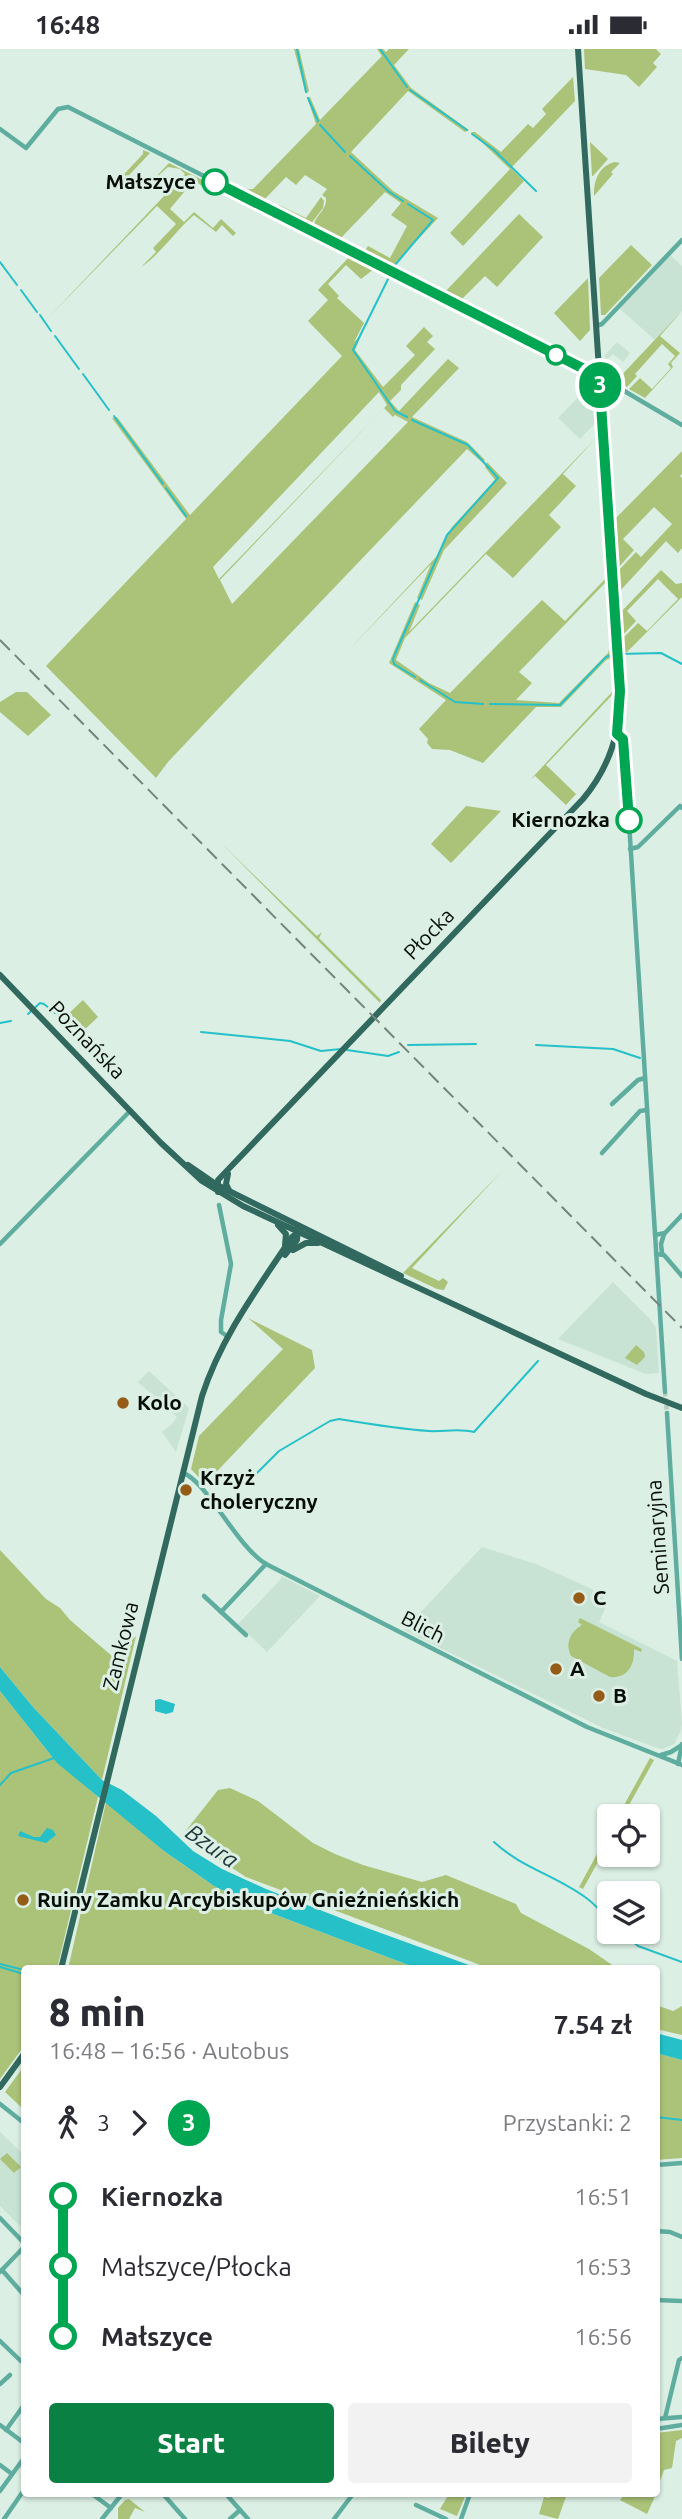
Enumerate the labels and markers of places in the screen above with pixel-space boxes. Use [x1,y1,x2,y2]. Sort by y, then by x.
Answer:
place label: Małszyce [105,169,196,193]
marker: Małszyce [202,169,228,195]
unlabelled marker [546,345,566,365]
place label: Kiernozka [511,807,610,831]
marker: Kiernozka [616,807,642,833]
place label: Kolo [137,1390,182,1414]
marker: Kolo [115,1395,131,1411]
place label: Krzyż choleryczny [200,1465,318,1513]
marker: Krzyż choleryczny [178,1482,194,1498]
place label: C [593,1585,606,1609]
marker: C [571,1590,587,1606]
place label: A [570,1656,585,1680]
marker: A [548,1661,564,1677]
place label: B [613,1683,627,1707]
marker: B [591,1688,607,1704]
place label: Ruiny Zamku Arcybiskupów Gnieźnieńskich [37,1887,459,1911]
marker: Ruiny Zamku Arcybiskupów Gnieźnieńskich [15,1892,31,1908]

